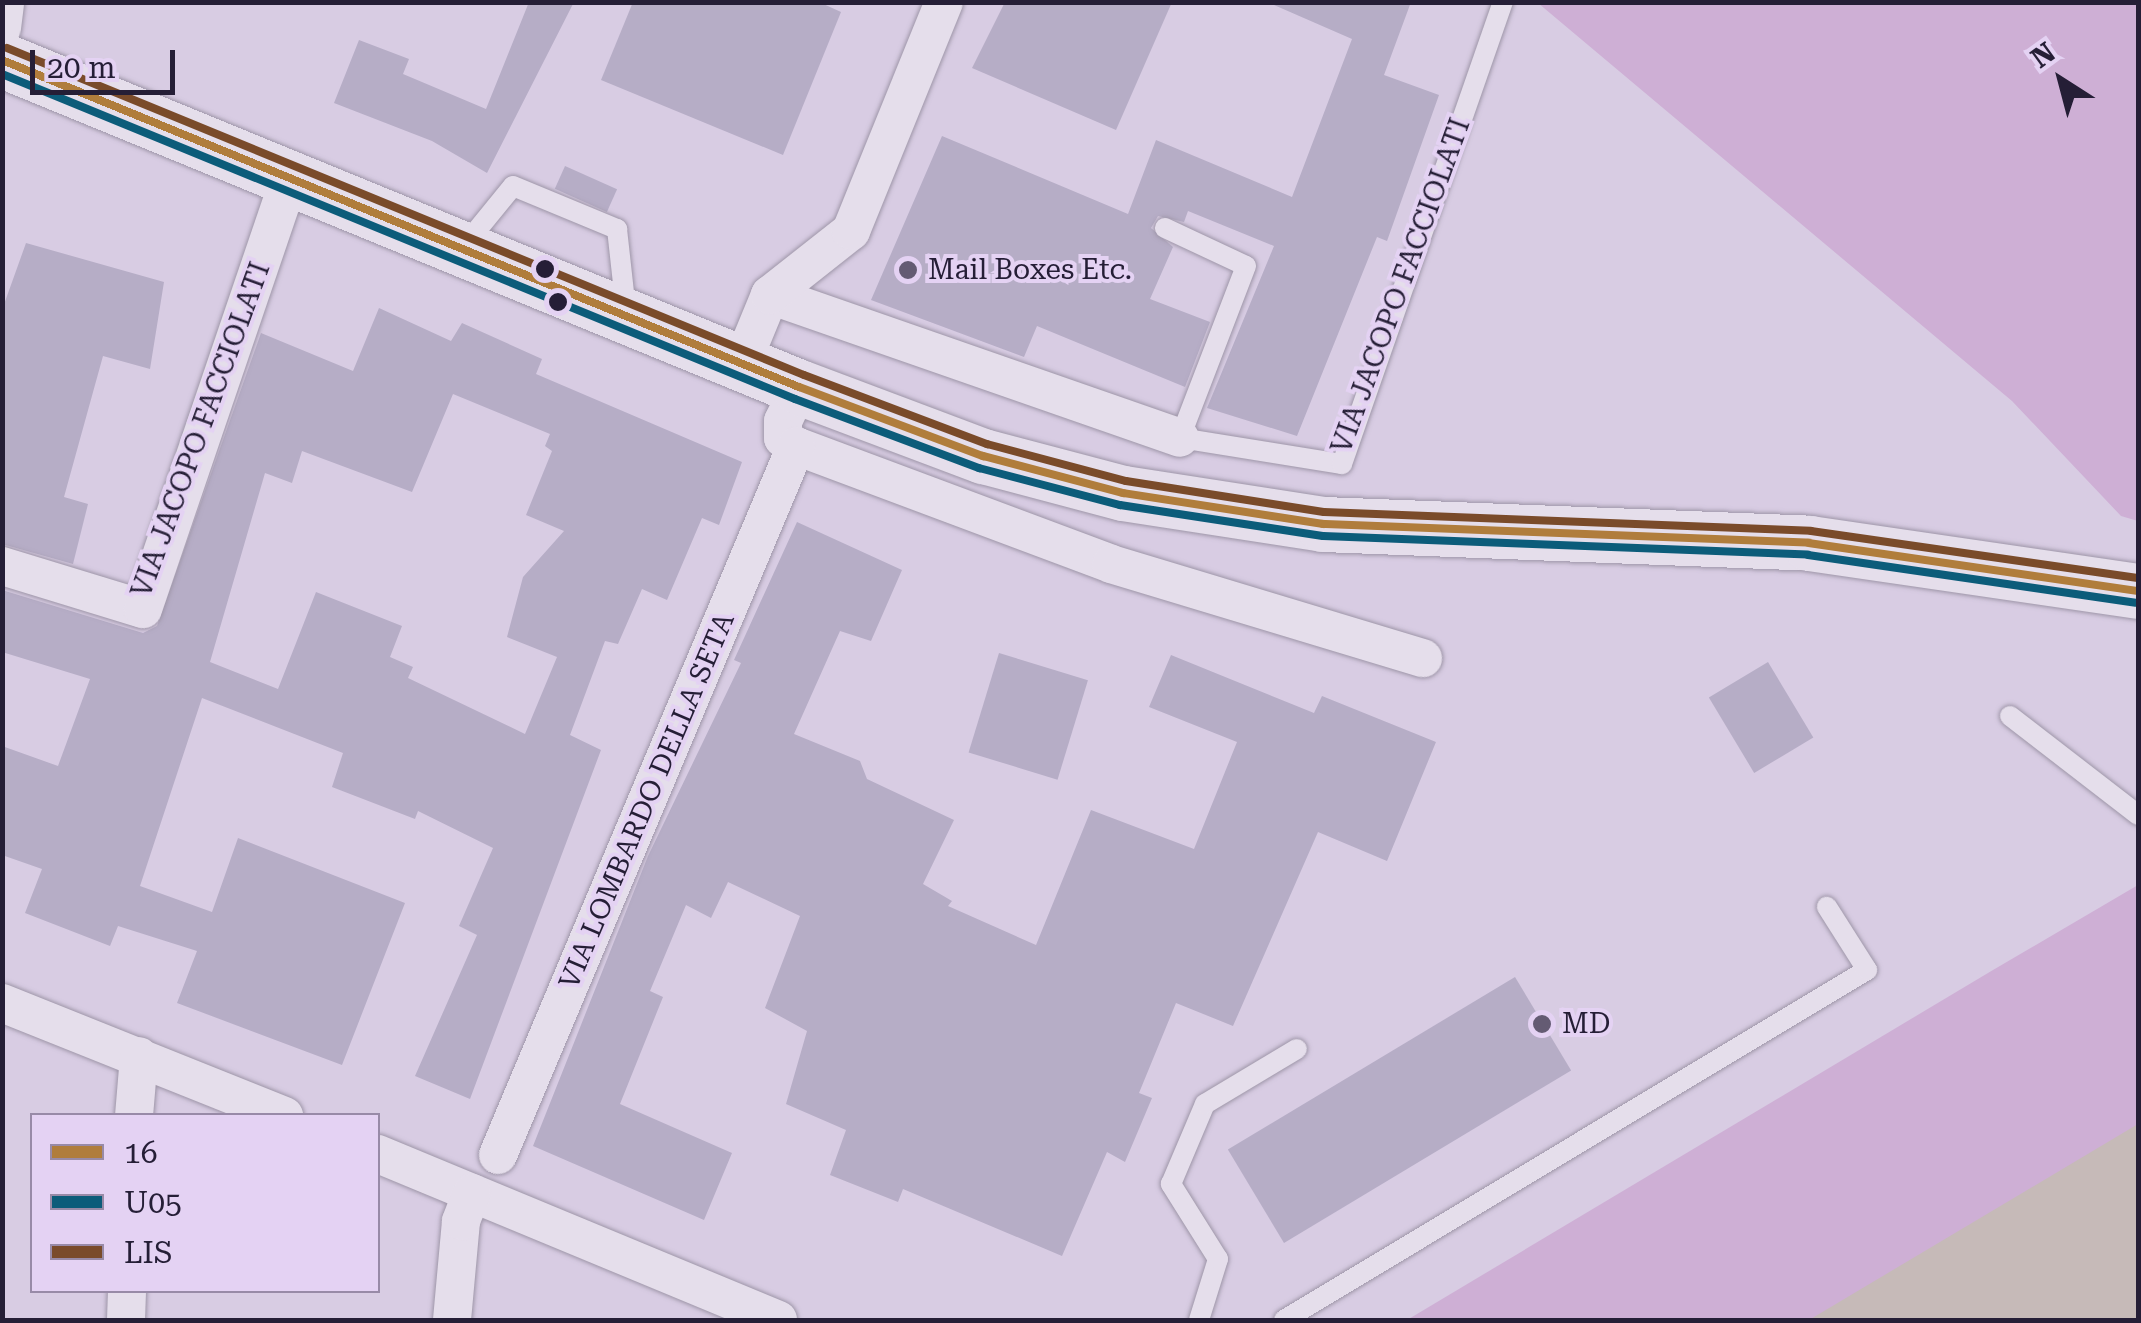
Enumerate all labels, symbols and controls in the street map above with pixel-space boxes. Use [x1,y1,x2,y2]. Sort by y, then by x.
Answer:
scale bar [35,30,180,92]
north arrow [2011,30,2111,130]
text: N [2025,36,2061,75]
text: 20 m [47,50,116,85]
street label: VIA JACOPO FACCIOLATI [1325,114,1477,458]
place label: Mail Boxes Etc. [928,253,1132,287]
street label: VIA JACOPO FACCIOLATI [125,258,277,602]
unlabelled marker [535,259,555,279]
marker: Mail Boxes Etc. [897,259,919,281]
unlabelled marker [548,292,568,312]
street label: VIA LOMBARDO DELLA SETA [552,608,742,994]
place label: MD [1562,1007,1610,1041]
marker: MD [1531,1013,1553,1035]
legend [30,1113,380,1293]
text: 16 [124,1135,158,1170]
text: U05 [124,1185,182,1220]
text: LIS [124,1235,173,1270]

